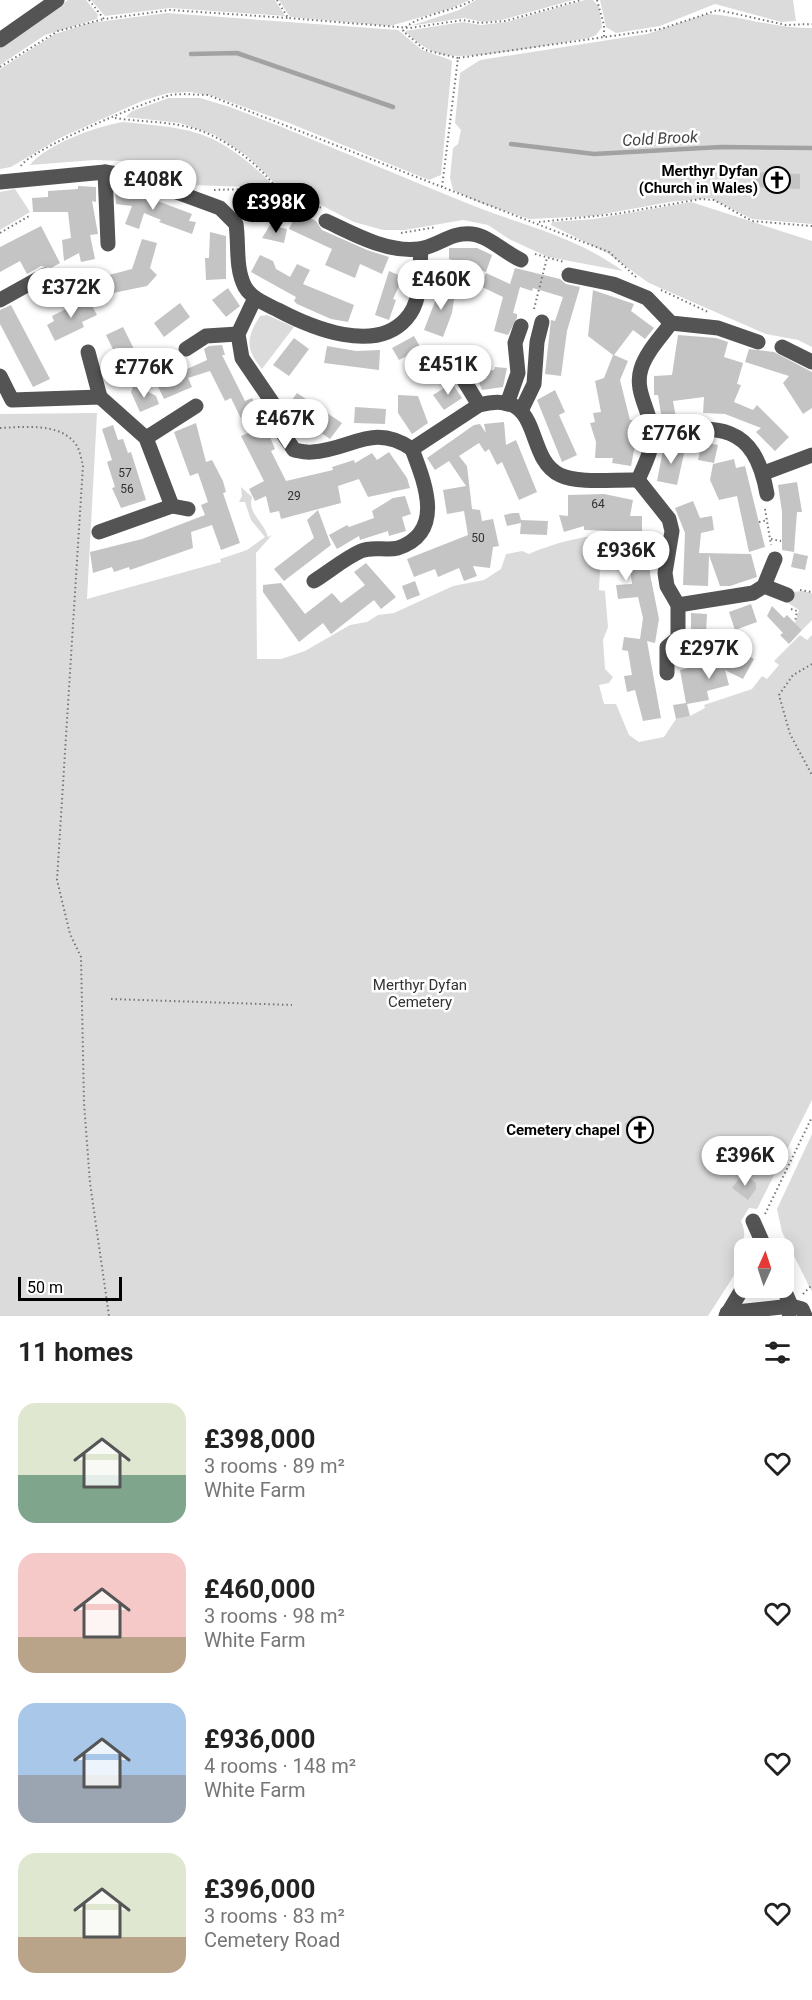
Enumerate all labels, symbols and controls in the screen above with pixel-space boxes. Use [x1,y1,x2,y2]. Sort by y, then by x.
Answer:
water label: Cold Brook [622,127,699,150]
pin: £408K [111,160,195,211]
place label: Merthyr Dyfan (Church in Wales) [639,162,758,197]
church icon: Merthyr Dyfan (Church in Wales) [762,165,792,195]
text: £408K [123,167,183,191]
pin: £398K [234,183,318,234]
text: £398K [246,190,306,214]
pin: £460K [399,260,483,311]
text: £460K [411,267,471,291]
pin: £372K [29,268,113,319]
text: £372K [41,275,101,299]
pin: £451K [406,345,490,396]
pin: £776K [102,348,186,399]
text: £451K [418,352,478,376]
text: £776K [114,355,174,379]
pin: £467K [243,399,327,450]
text: £467K [255,406,315,430]
pin: £776K [629,414,713,465]
text: £776K [641,421,701,445]
house number: 57 [118,466,132,480]
house number: 56 [120,482,134,496]
house number: 29 [287,489,301,503]
house number: 64 [591,497,605,511]
house number: 50 [471,531,485,545]
pin: £936K [584,531,668,582]
text: £936K [596,538,656,562]
pin: £297K [667,629,751,680]
text: £297K [679,636,739,660]
park label: Merthyr Dyfan Cemetery [373,976,467,1011]
church icon: Cemetery chapel [625,1115,655,1145]
place label: Cemetery chapel [506,1121,620,1139]
pin: £396K [703,1136,787,1187]
text: £396K [715,1143,775,1167]
north arrow [734,1238,794,1298]
map controls [734,1238,794,1298]
scale bar [18,1274,122,1302]
text: 50 m [27,1278,63,1297]
icon: filters [761,1336,794,1369]
text: 11 homes [18,1337,133,1367]
text: £398,000 [204,1424,315,1454]
icon: home [66,1427,138,1499]
icon: heart [761,1447,794,1480]
text: 3 rooms · 89 m² [204,1454,345,1478]
text: White Farm [204,1478,306,1502]
text: £460,000 [204,1574,315,1604]
icon: home [66,1577,138,1649]
icon: heart [761,1597,794,1630]
text: 3 rooms · 98 m² [204,1604,345,1628]
text: White Farm [204,1628,306,1652]
text: £936,000 [204,1724,315,1754]
icon: home [66,1727,138,1799]
icon: heart [761,1747,794,1780]
text: 4 rooms · 148 m² [204,1754,356,1778]
text: White Farm [204,1778,306,1802]
text: £396,000 [204,1874,315,1904]
icon: home [66,1877,138,1949]
icon: heart [761,1897,794,1930]
text: 3 rooms · 83 m² [204,1904,345,1928]
text: Cemetery Road [204,1928,340,1952]

